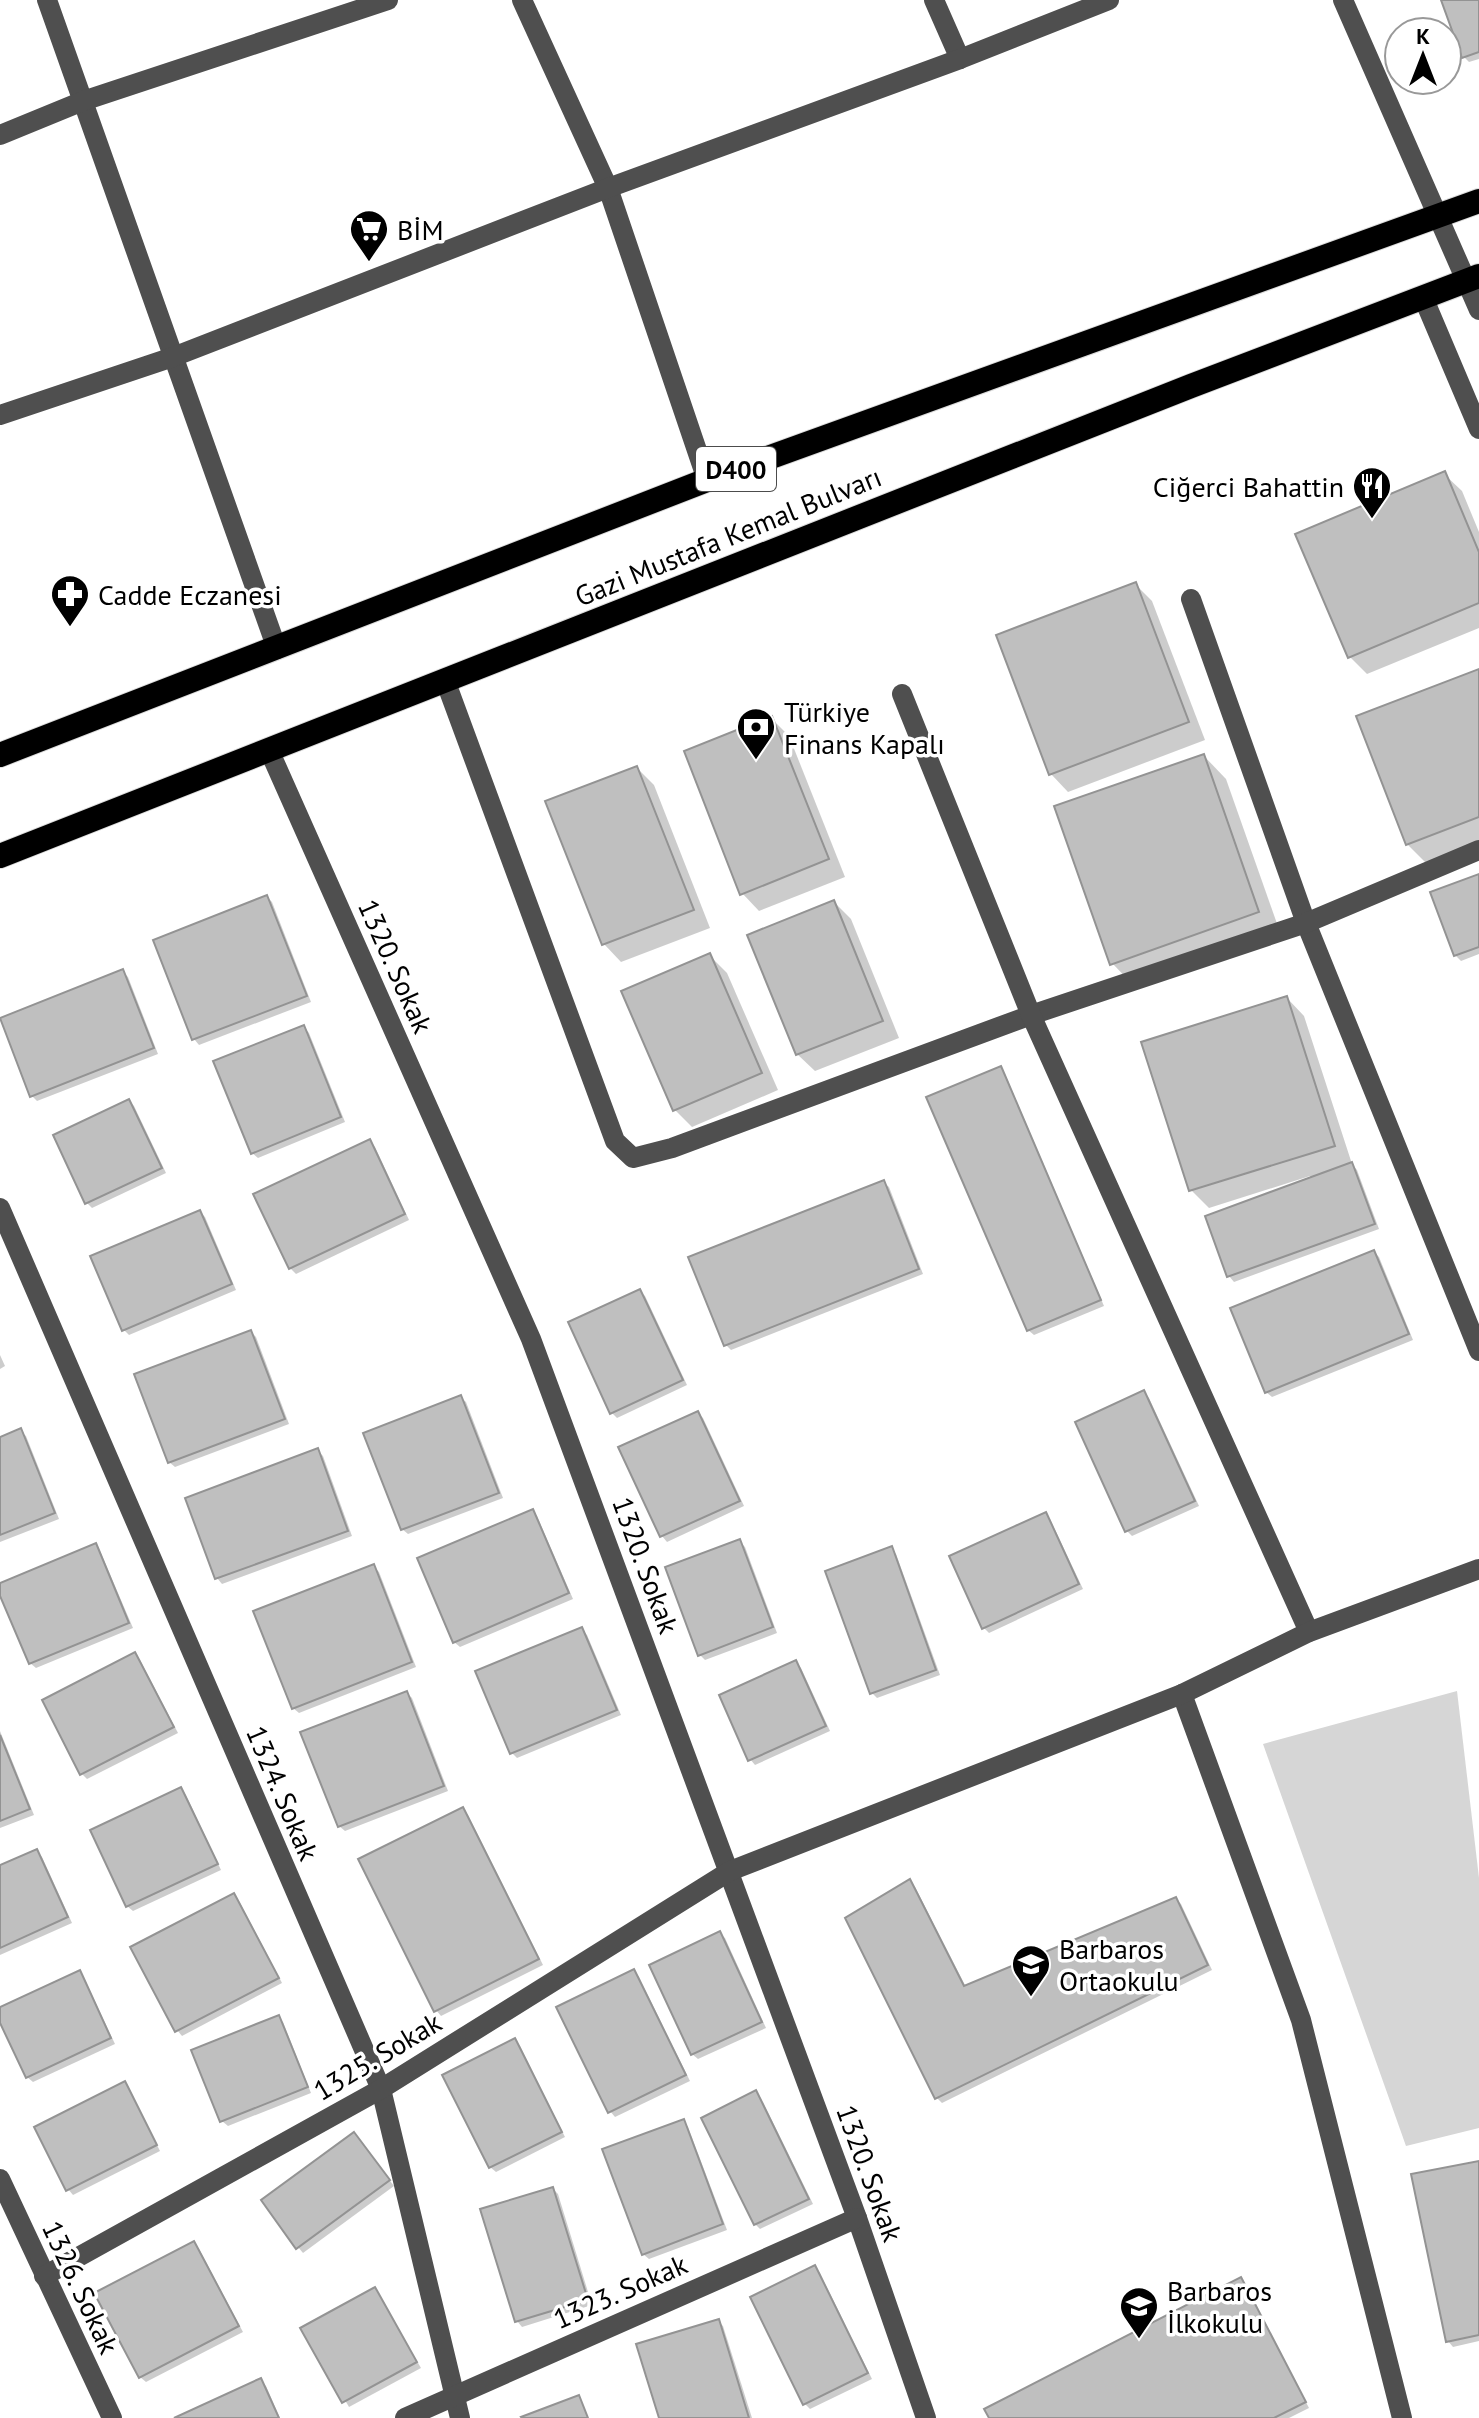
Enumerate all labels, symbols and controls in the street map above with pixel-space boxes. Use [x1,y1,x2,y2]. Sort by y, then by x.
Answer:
north arrow [1383,16,1463,96]
text: K [1416,22,1430,50]
supermarket icon: BİM [348,208,390,263]
place label: BİM [397,211,444,248]
road number: D400 [696,447,776,491]
street label: Gazi Mustafa Kemal Bulvarı [569,458,887,614]
restaurant icon: Ciğerci Bahattin [1351,465,1393,520]
place label: Ciğerci Bahattin [1153,468,1344,505]
pharmacy icon: Cadde Eczanesi [49,573,91,628]
place label: Cadde Eczanesi [98,576,282,613]
place label: Türkiye Finans Kapalı [784,693,945,762]
bank icon: Türkiye Finans Kapalı [735,706,777,761]
street label: 1320. Sokak [350,893,442,1039]
street label: 1320. Sokak [604,1492,688,1639]
street label: 1324. Sokak [238,1720,328,1867]
place label: Barbaros Ortaokulu [1059,1930,1179,1999]
school or university icon: Barbaros Ortaokulu [1010,1943,1052,1998]
street label: 1325. Sokak [306,2003,448,2109]
street label: 1320. Sokak [828,2100,912,2247]
street label: 1326. Sokak [34,2214,128,2360]
street label: 1323. Sokak [547,2245,693,2337]
place label: Barbaros İlkokulu [1167,2272,1272,2341]
school or university icon: Barbaros İlkokulu [1118,2285,1160,2340]

